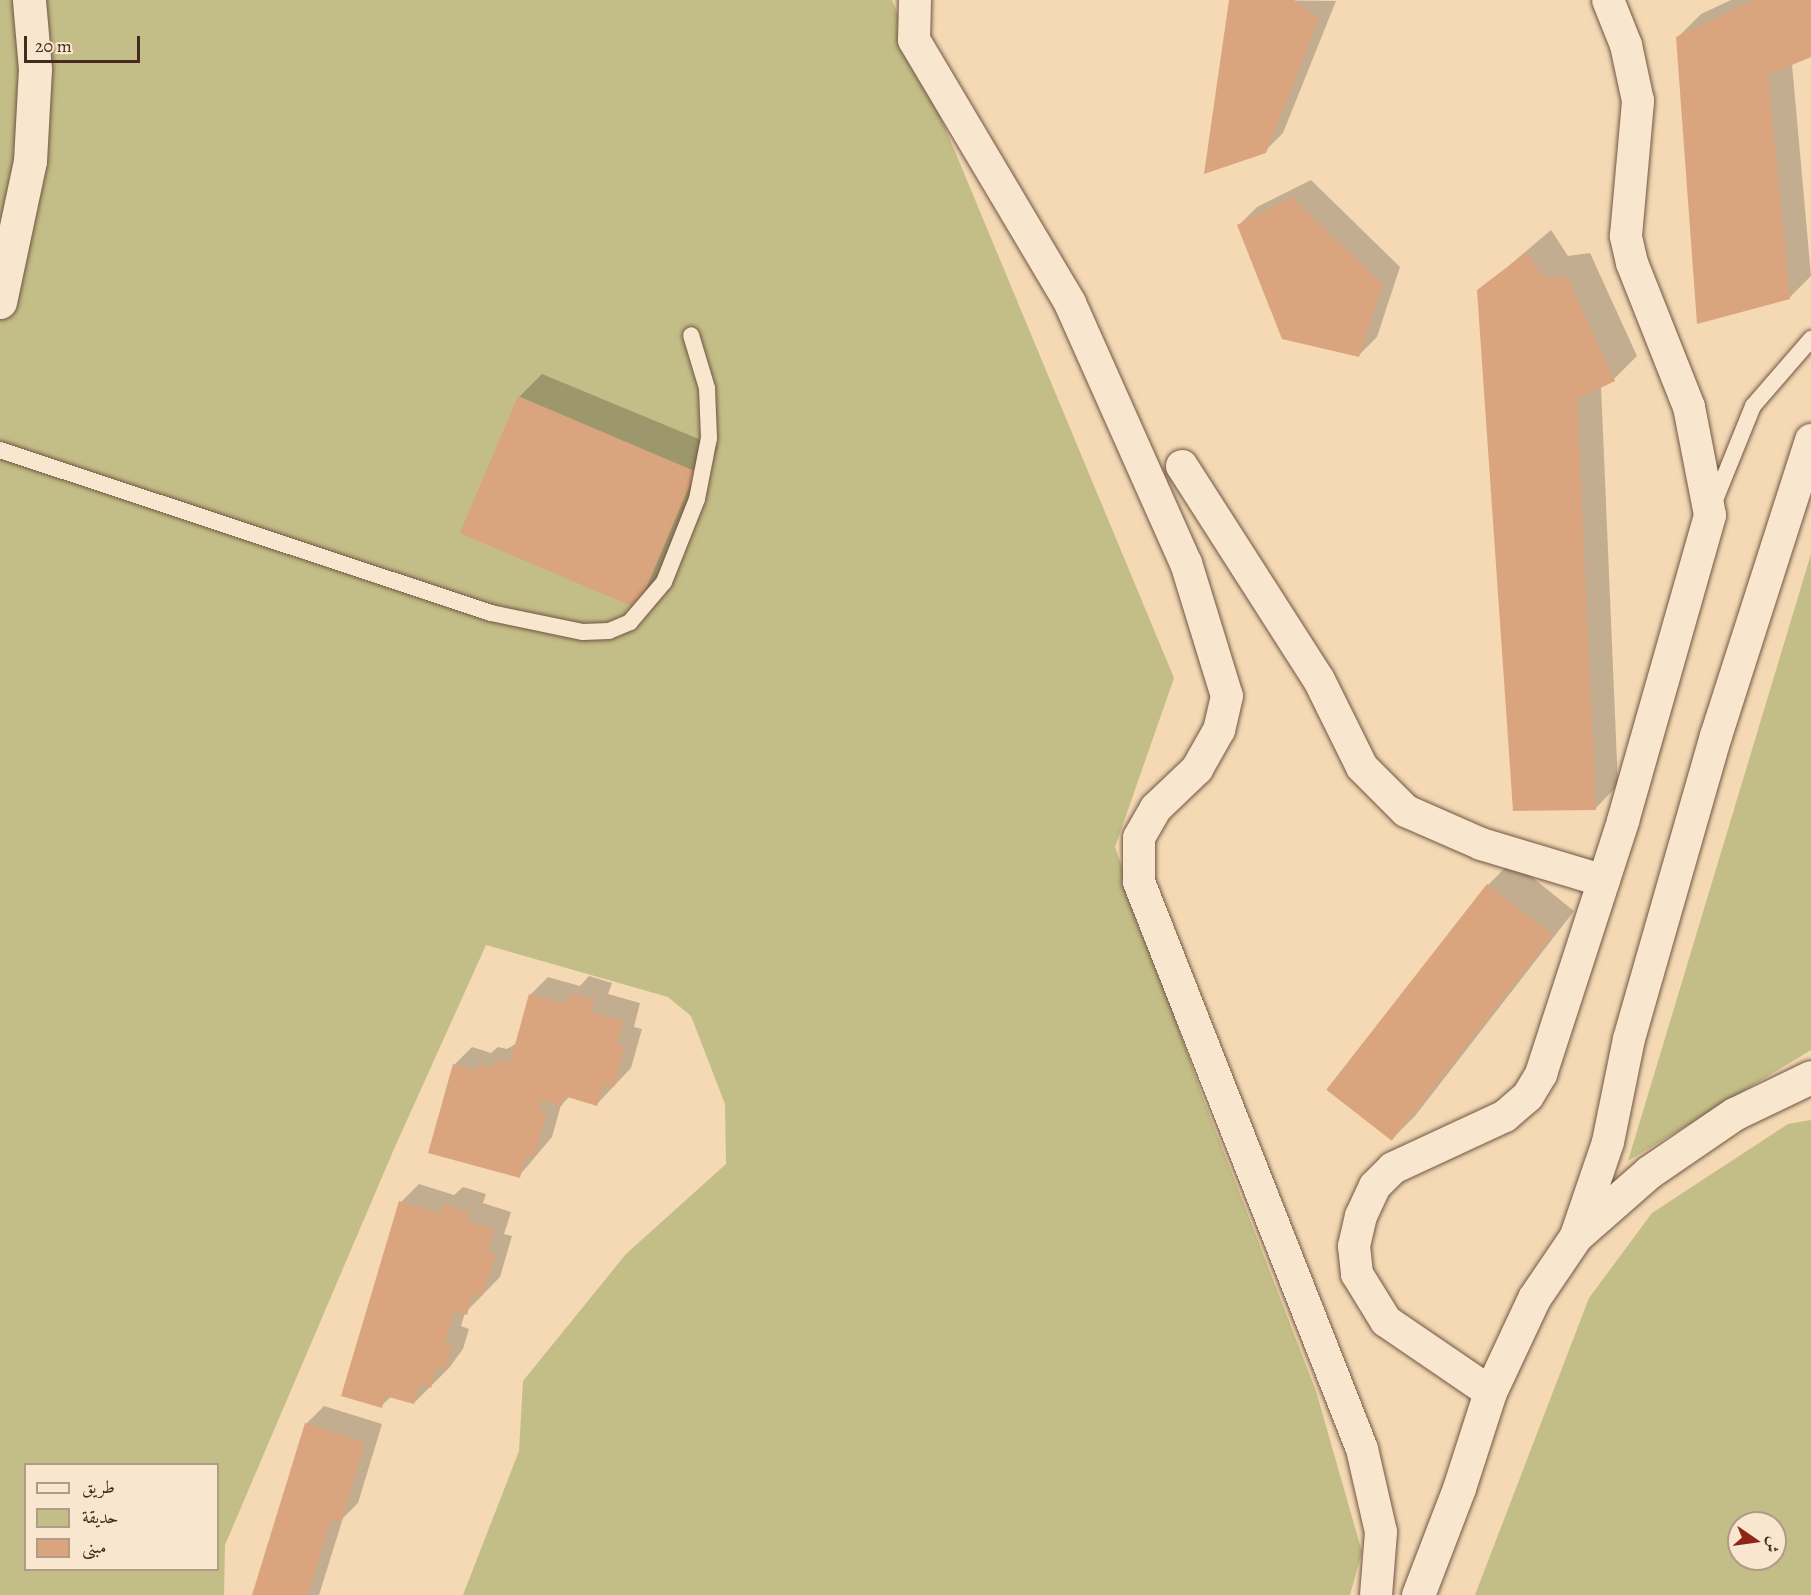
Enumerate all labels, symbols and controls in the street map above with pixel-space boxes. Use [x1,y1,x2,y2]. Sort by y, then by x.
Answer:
scale bar [27,24,142,62]
text: 20 m [35,34,72,58]
legend [24,1463,219,1571]
text: طريق [82,1475,115,1499]
text: حديقة [82,1505,118,1529]
north arrow [1727,1511,1787,1571]
text: ش [1760,1534,1785,1555]
text: مبنى [82,1535,107,1559]

